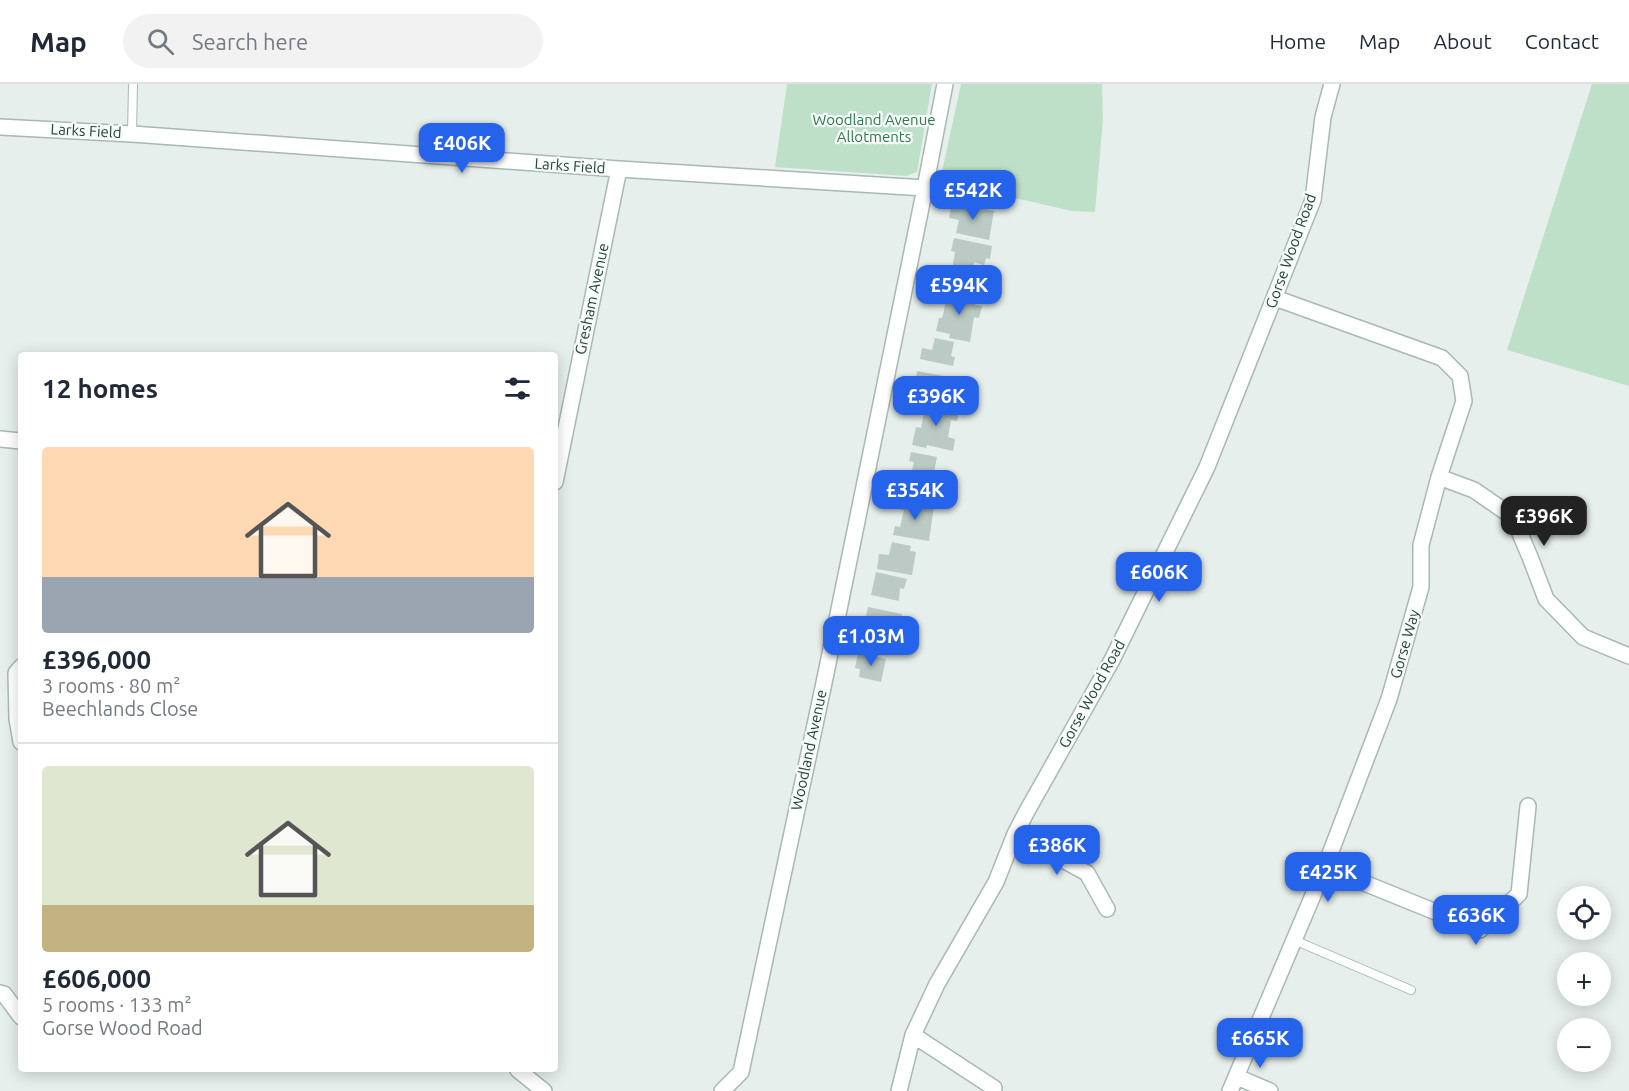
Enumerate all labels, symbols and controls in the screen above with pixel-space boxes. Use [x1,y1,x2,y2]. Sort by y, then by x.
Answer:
search box [123,14,543,68]
icon: search [144,25,177,58]
text: Map [30,26,87,57]
text: Search here [192,29,308,54]
text: Home [1269,29,1326,53]
text: Map [1359,29,1400,53]
text: About [1433,29,1492,53]
text: Contact [1525,29,1599,53]
park label: Woodland Avenue Allotments [813,111,935,145]
street label: Larks Field [50,120,122,141]
pin: £406K [420,123,504,174]
text: £406K [433,131,491,154]
street label: Larks Field [534,155,606,176]
pin: £542K [931,170,1015,221]
text: £542K [944,178,1002,201]
street label: Gorse Wood Road [1262,191,1319,310]
street label: Gresham Avenue [571,242,612,356]
pin: £594K [917,265,1001,316]
text: £594K [930,273,988,296]
icon: filters [501,372,534,405]
text: 12 homes [42,374,158,403]
pin: £396K [894,376,978,427]
text: £396K [907,384,965,407]
pin: £354K [873,470,957,521]
text: £354K [886,478,944,501]
icon: home [234,486,342,594]
pin: £396K [1502,496,1586,547]
text: £396K [1515,504,1573,527]
pin: £606K [1117,552,1201,603]
text: £606K [1130,560,1188,583]
street label: Gorse Way [1387,607,1422,680]
pin: £1.03M [822,616,920,667]
text: £1.03M [837,624,905,647]
street label: Gorse Wood Road [1055,637,1128,751]
text: £396,000 [42,645,151,674]
text: 3 rooms · 80 m² [42,674,180,697]
street label: Woodland Avenue [787,688,830,812]
text: Beechlands Close [42,697,198,720]
icon: home [234,805,342,913]
pin: £386K [1015,825,1099,876]
text: £386K [1028,833,1086,856]
pin: £425K [1286,852,1370,903]
text: £425K [1299,860,1357,883]
map controls [1557,886,1611,1072]
button: locate [1557,886,1611,940]
pin: £636K [1434,895,1518,946]
text: £636K [1447,903,1505,926]
button: + [1557,952,1611,1006]
text: £606,000 [42,964,151,993]
text: 5 rooms · 133 m² [42,993,192,1016]
text: Gorse Wood Road [42,1016,203,1039]
pin: £665K [1218,1018,1302,1069]
button: − [1557,1018,1611,1072]
text: £665K [1231,1026,1289,1049]

